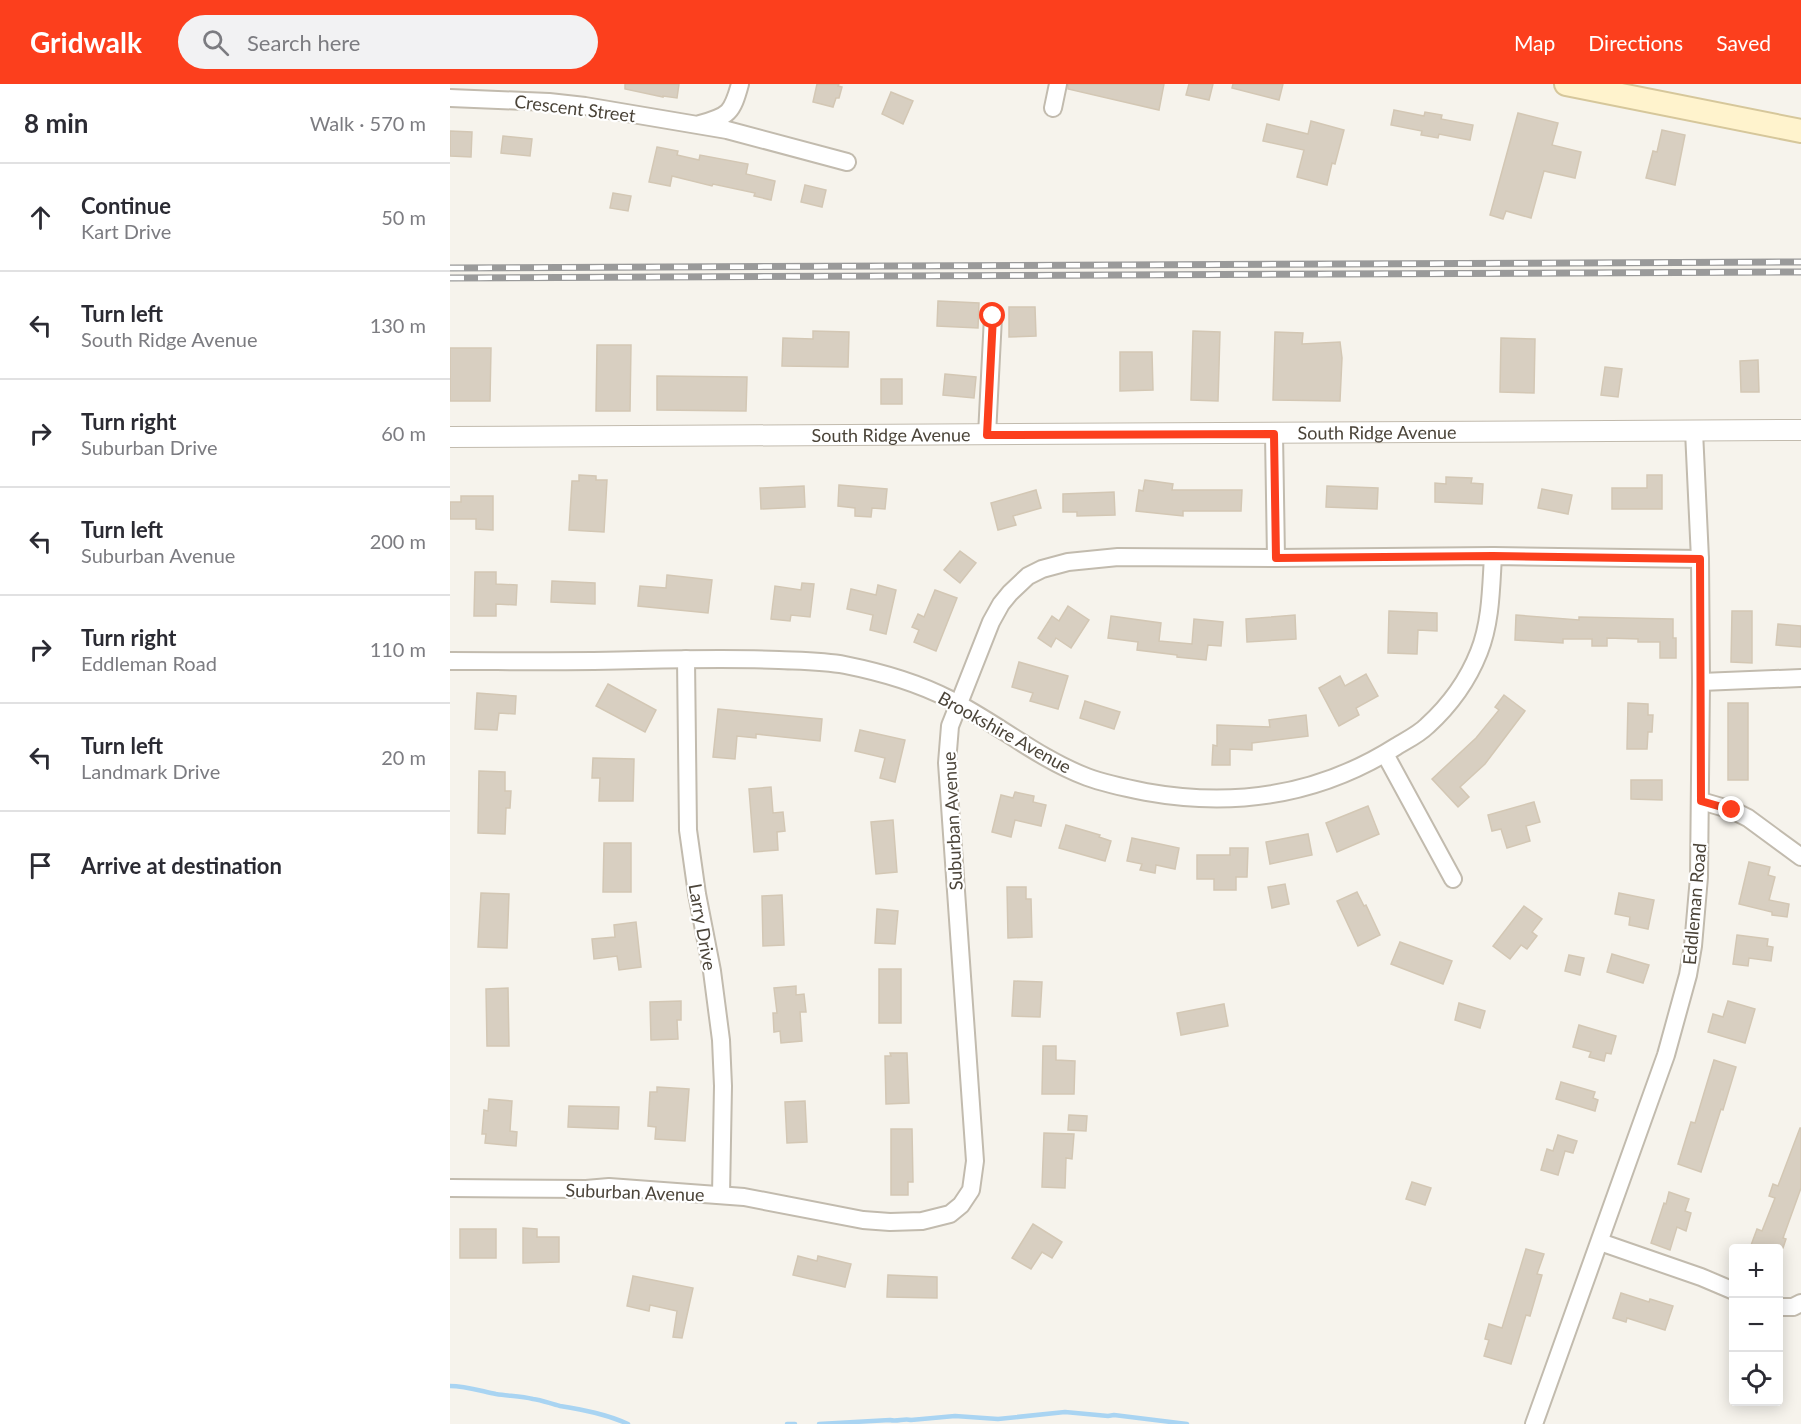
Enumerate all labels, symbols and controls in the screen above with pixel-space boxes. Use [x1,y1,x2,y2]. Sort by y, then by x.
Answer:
search box [178,15,598,69]
text: Gridwalk [30,25,142,59]
icon: search [199,26,232,59]
text: Search here [247,29,360,56]
text: Map [1514,30,1555,55]
text: Directions [1588,30,1683,55]
text: Saved [1716,30,1771,55]
street label: Crescent Street [513,90,637,126]
text: 8 min [24,107,88,139]
text: Walk · 570 m [310,111,426,135]
text: Continue [81,192,171,219]
icon: ahead [24,201,57,234]
text: 50 m [381,205,426,229]
text: Kart Drive [81,219,171,243]
text: Turn left [81,300,163,327]
route start [979,302,1005,328]
icon: left [24,309,57,342]
text: 130 m [370,313,426,337]
text: South Ridge Avenue [81,327,258,351]
text: Turn right [81,408,176,435]
icon: right [24,417,57,450]
text: 60 m [381,421,426,445]
street label: South Ridge Avenue [1297,421,1457,444]
street label: South Ridge Avenue [811,423,971,446]
text: Suburban Drive [81,435,218,459]
text: Turn left [81,516,163,543]
icon: left [24,525,57,558]
text: 200 m [370,529,426,553]
text: Suburban Avenue [81,543,235,567]
text: Turn right [81,624,176,651]
icon: right [24,633,57,666]
text: 110 m [370,637,426,661]
text: Eddleman Road [81,651,217,675]
street label: Brookshire Avenue [935,686,1075,778]
text: Turn left [81,732,163,759]
icon: left [24,741,57,774]
text: 20 m [381,745,426,769]
street label: Suburban Avenue [937,751,967,891]
text: Landmark Drive [81,759,220,783]
route end [1718,796,1744,822]
street label: Eddleman Road [1678,842,1710,966]
icon: arrive [24,849,57,882]
text: Arrive at destination [81,852,282,879]
street label: Larry Drive [685,882,721,972]
street label: Suburban Avenue [565,1179,705,1205]
map controls [1729,1244,1783,1406]
button: + [1729,1244,1783,1298]
button: − [1729,1298,1783,1352]
button: locate [1729,1352,1783,1406]

